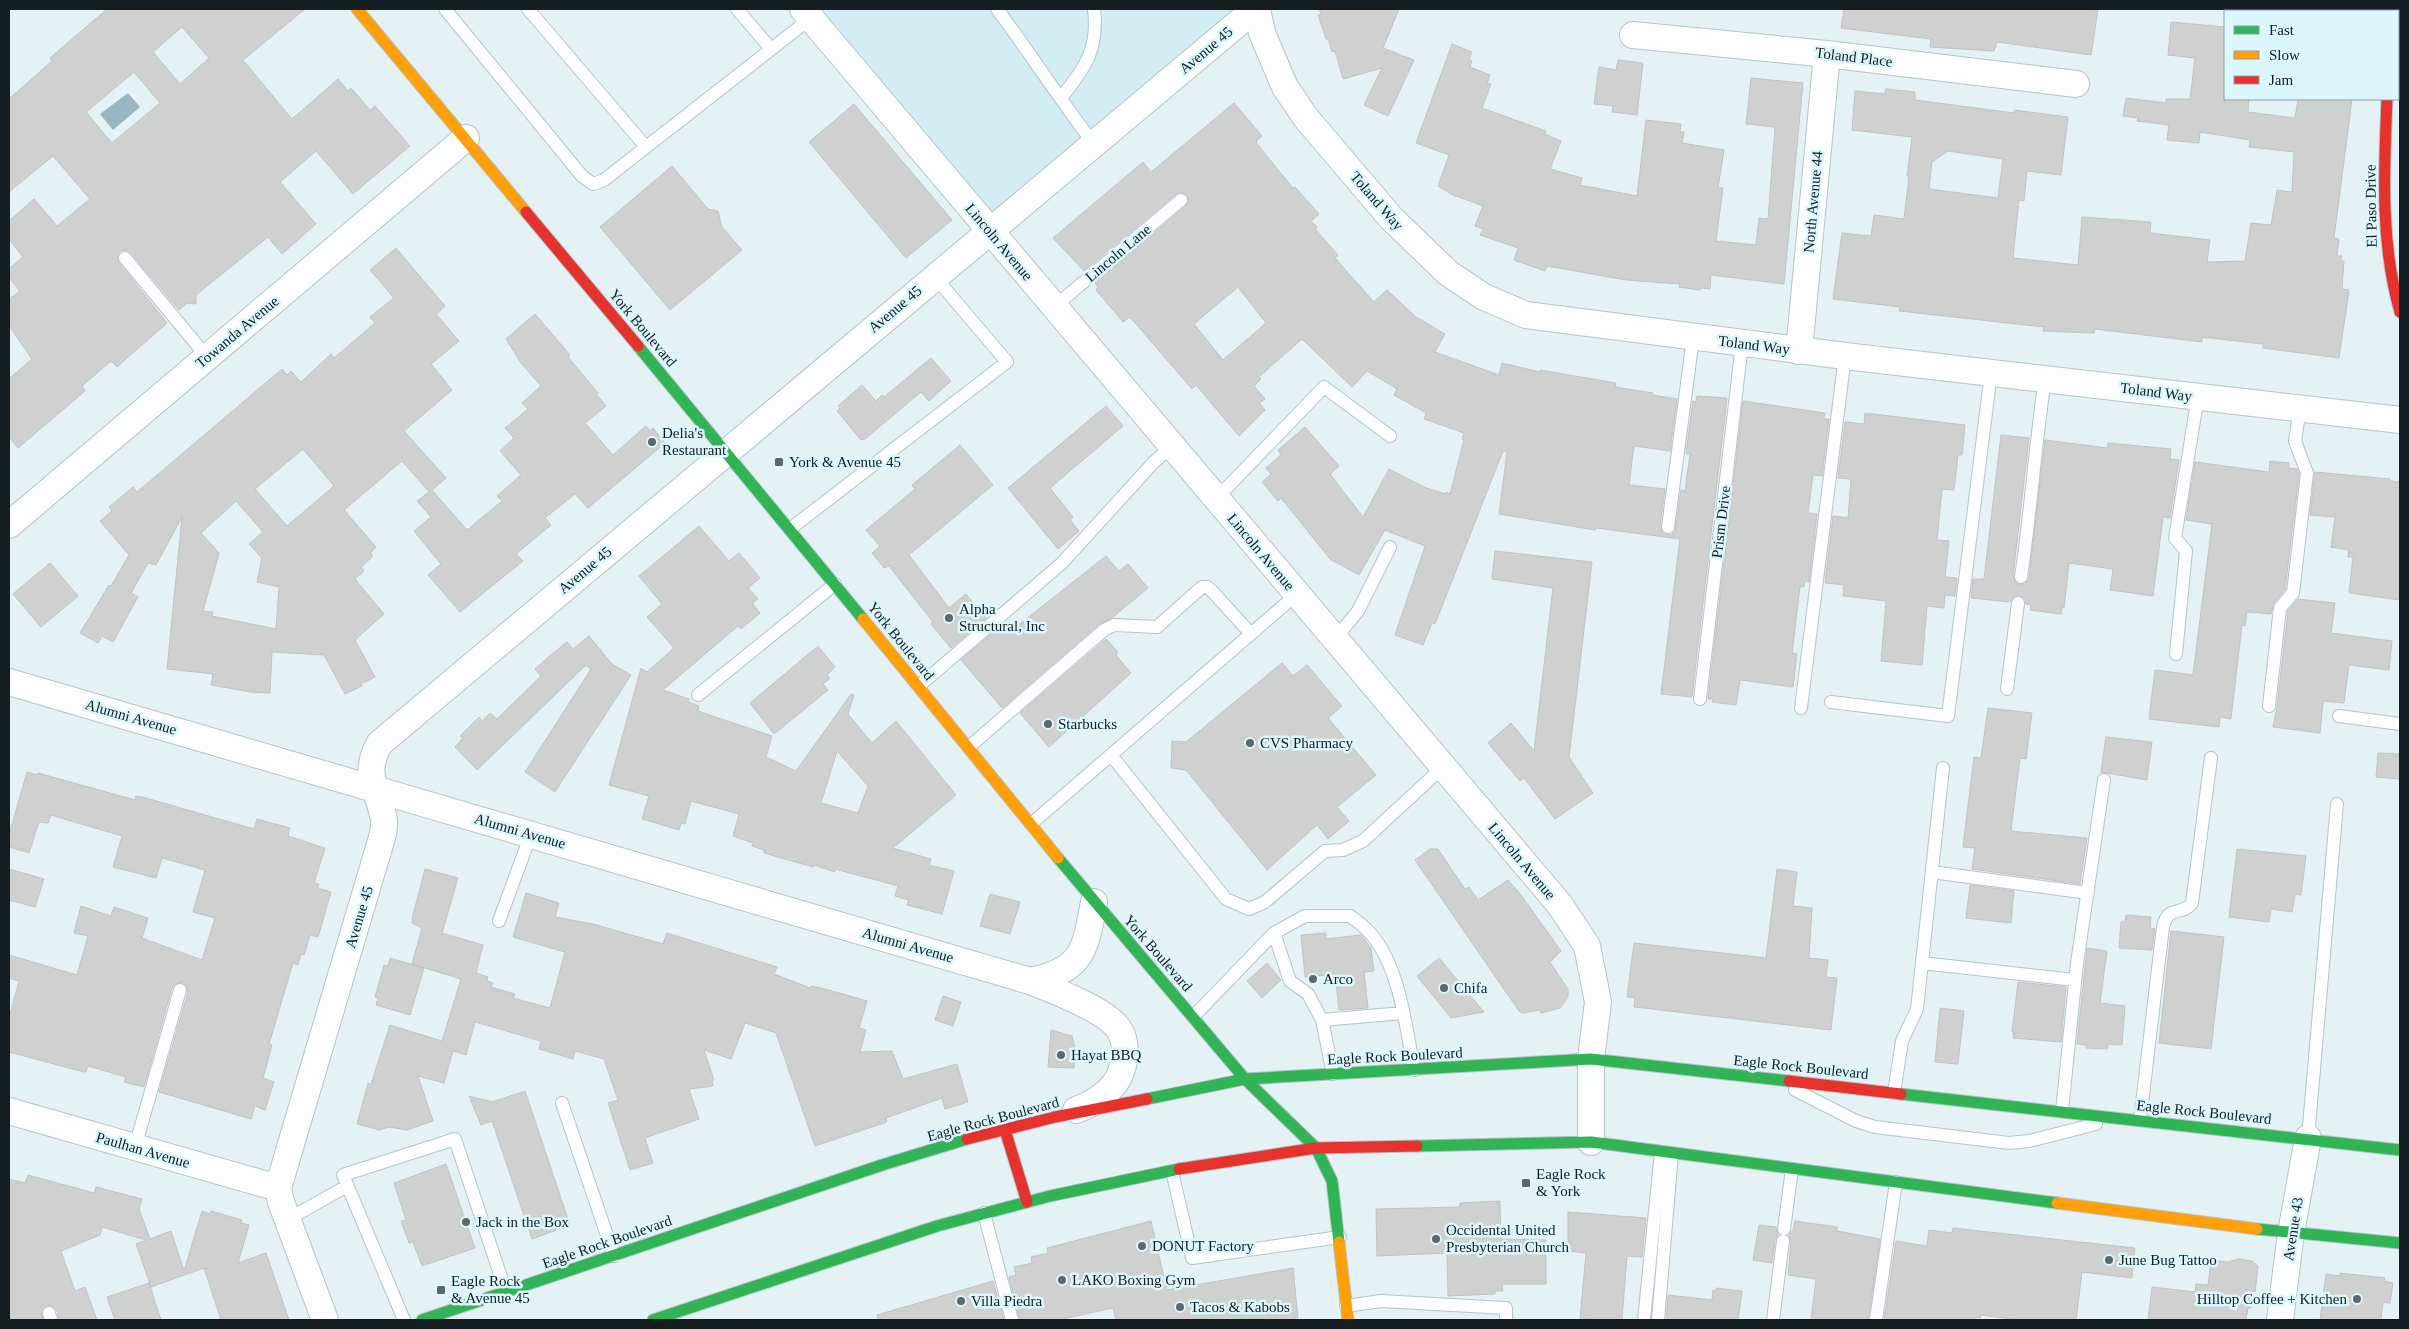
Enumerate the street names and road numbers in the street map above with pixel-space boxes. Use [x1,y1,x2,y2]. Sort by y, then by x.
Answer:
street label: Avenue 45 [1176,23,1236,77]
street label: Toland Place [1814,44,1894,70]
street label: North Avenue 44 [1801,150,1825,254]
street label: El Paso Drive [2362,164,2380,248]
street label: Toland Way [1347,169,1407,234]
street label: Lincoln Avenue [962,200,1036,284]
street label: Lincoln Lane [1082,221,1154,285]
street label: Avenue 45 [865,282,925,336]
street label: York Boulevard [606,286,680,370]
street label: Towanda Avenue [192,292,282,371]
street label: Toland Way [1717,333,1791,357]
street label: Toland Way [2119,380,2193,404]
street label: Prism Drive [1709,485,1733,559]
street label: Lincoln Avenue [1224,510,1298,594]
street label: Avenue 45 [555,543,615,597]
street label: York Boulevard [865,599,938,684]
street label: Alumni Avenue [83,696,179,738]
street label: Alumni Avenue [472,810,568,852]
street label: Lincoln Avenue [1485,819,1559,903]
street label: Avenue 45 [342,884,376,950]
street label: York Boulevard [1121,912,1196,995]
street label: Alumni Avenue [860,924,956,966]
street label: Eagle Rock Boulevard [1327,1044,1464,1068]
street label: Eagle Rock Boulevard [1733,1052,1870,1082]
street label: Eagle Rock Boulevard [925,1094,1061,1144]
street label: Eagle Rock Boulevard [2136,1097,2273,1127]
street label: Paulhan Avenue [94,1129,192,1171]
street label: Avenue 43 [2280,1196,2306,1262]
street label: Eagle Rock Boulevard [540,1212,674,1272]

